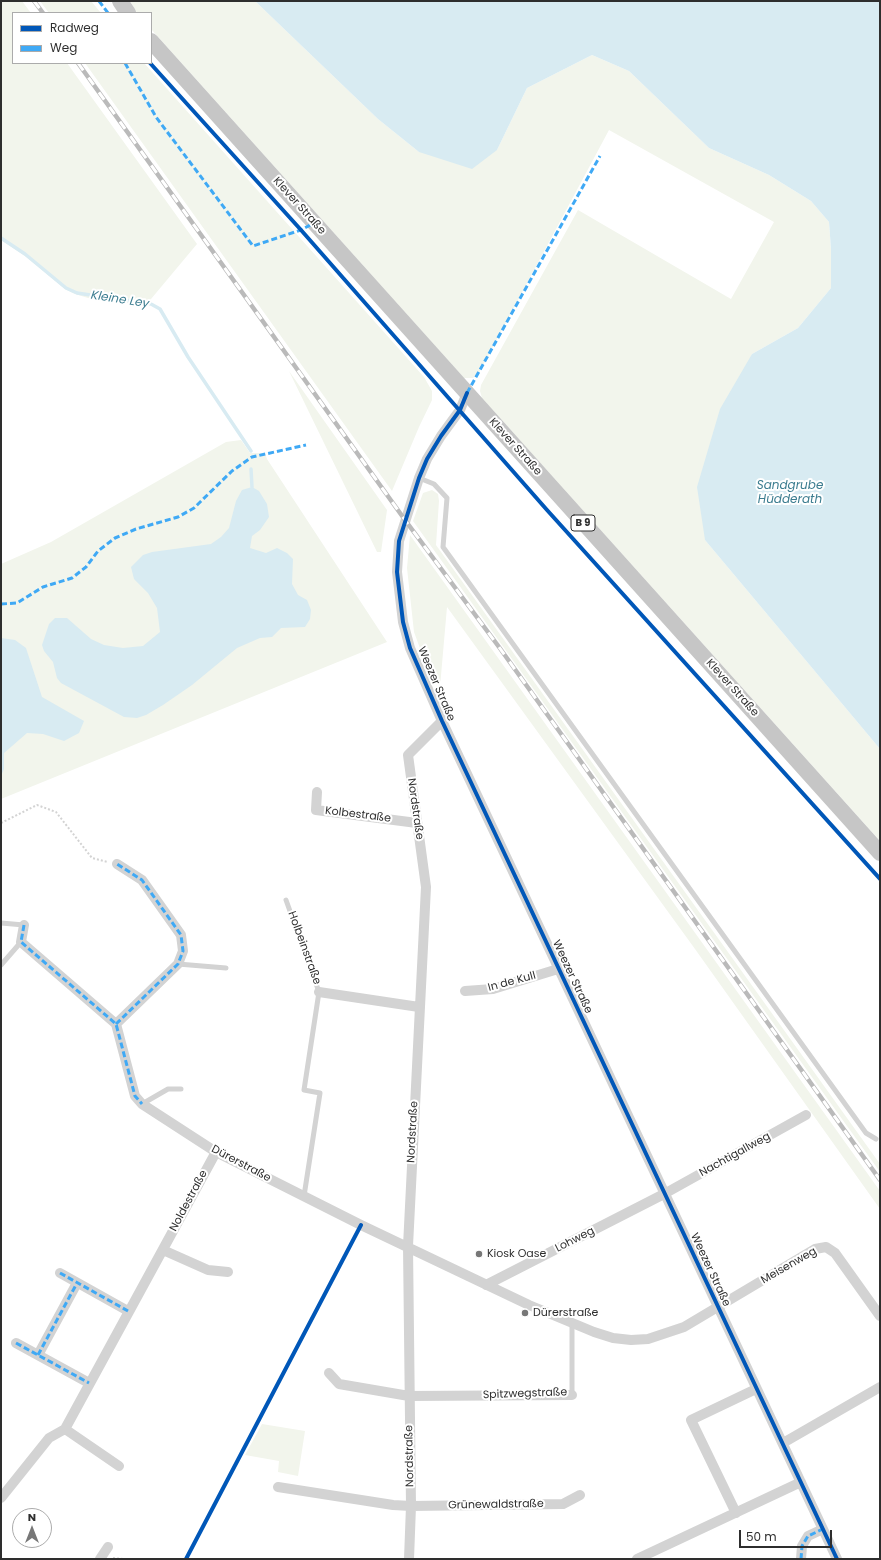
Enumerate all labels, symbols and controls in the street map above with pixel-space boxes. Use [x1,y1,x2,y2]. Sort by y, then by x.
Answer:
legend [12,12,152,64]
text: Radweg [50,19,99,36]
text: Weg [50,39,77,56]
street label: Klever Straße [270,175,328,237]
water label: Kleine Ley [90,288,150,312]
street label: Klever Straße [486,416,544,478]
water label: Sandgrube Hüdderath [757,479,823,507]
road number: B 9 [571,515,595,531]
street label: Weezer Straße [414,645,458,723]
street label: Klever Straße [703,657,761,719]
street label: Nordstraße [404,777,426,841]
street label: Kolbestraße [324,804,392,826]
street label: Holbeinstraße [285,910,323,986]
street label: Weezer Straße [549,938,595,1016]
street label: In de Kull [487,969,537,995]
street label: Nordstraße [405,1101,421,1163]
street label: Nachtigallweg [697,1130,773,1180]
street label: Dürerstraße [209,1143,273,1185]
street label: Noldestraße [167,1168,211,1234]
street label: Lohweg [553,1225,597,1255]
street label: Weezer Straße [687,1231,733,1309]
street label: Meisenweg [759,1245,819,1287]
place label: Kiosk Oase [487,1247,546,1261]
marker: Kiosk Oase [474,1249,484,1259]
place label: Dürerstraße [533,1306,598,1320]
marker: Dürerstraße [520,1308,530,1318]
street label: Spitzwegstraße [483,1386,567,1402]
street label: Nordstraße [403,1425,417,1487]
street label: Grünewaldstraße [448,1498,544,1512]
north arrow [12,1508,52,1548]
text: N [28,1509,36,1525]
scale bar [741,1522,834,1548]
text: 50 m [746,1528,777,1545]

